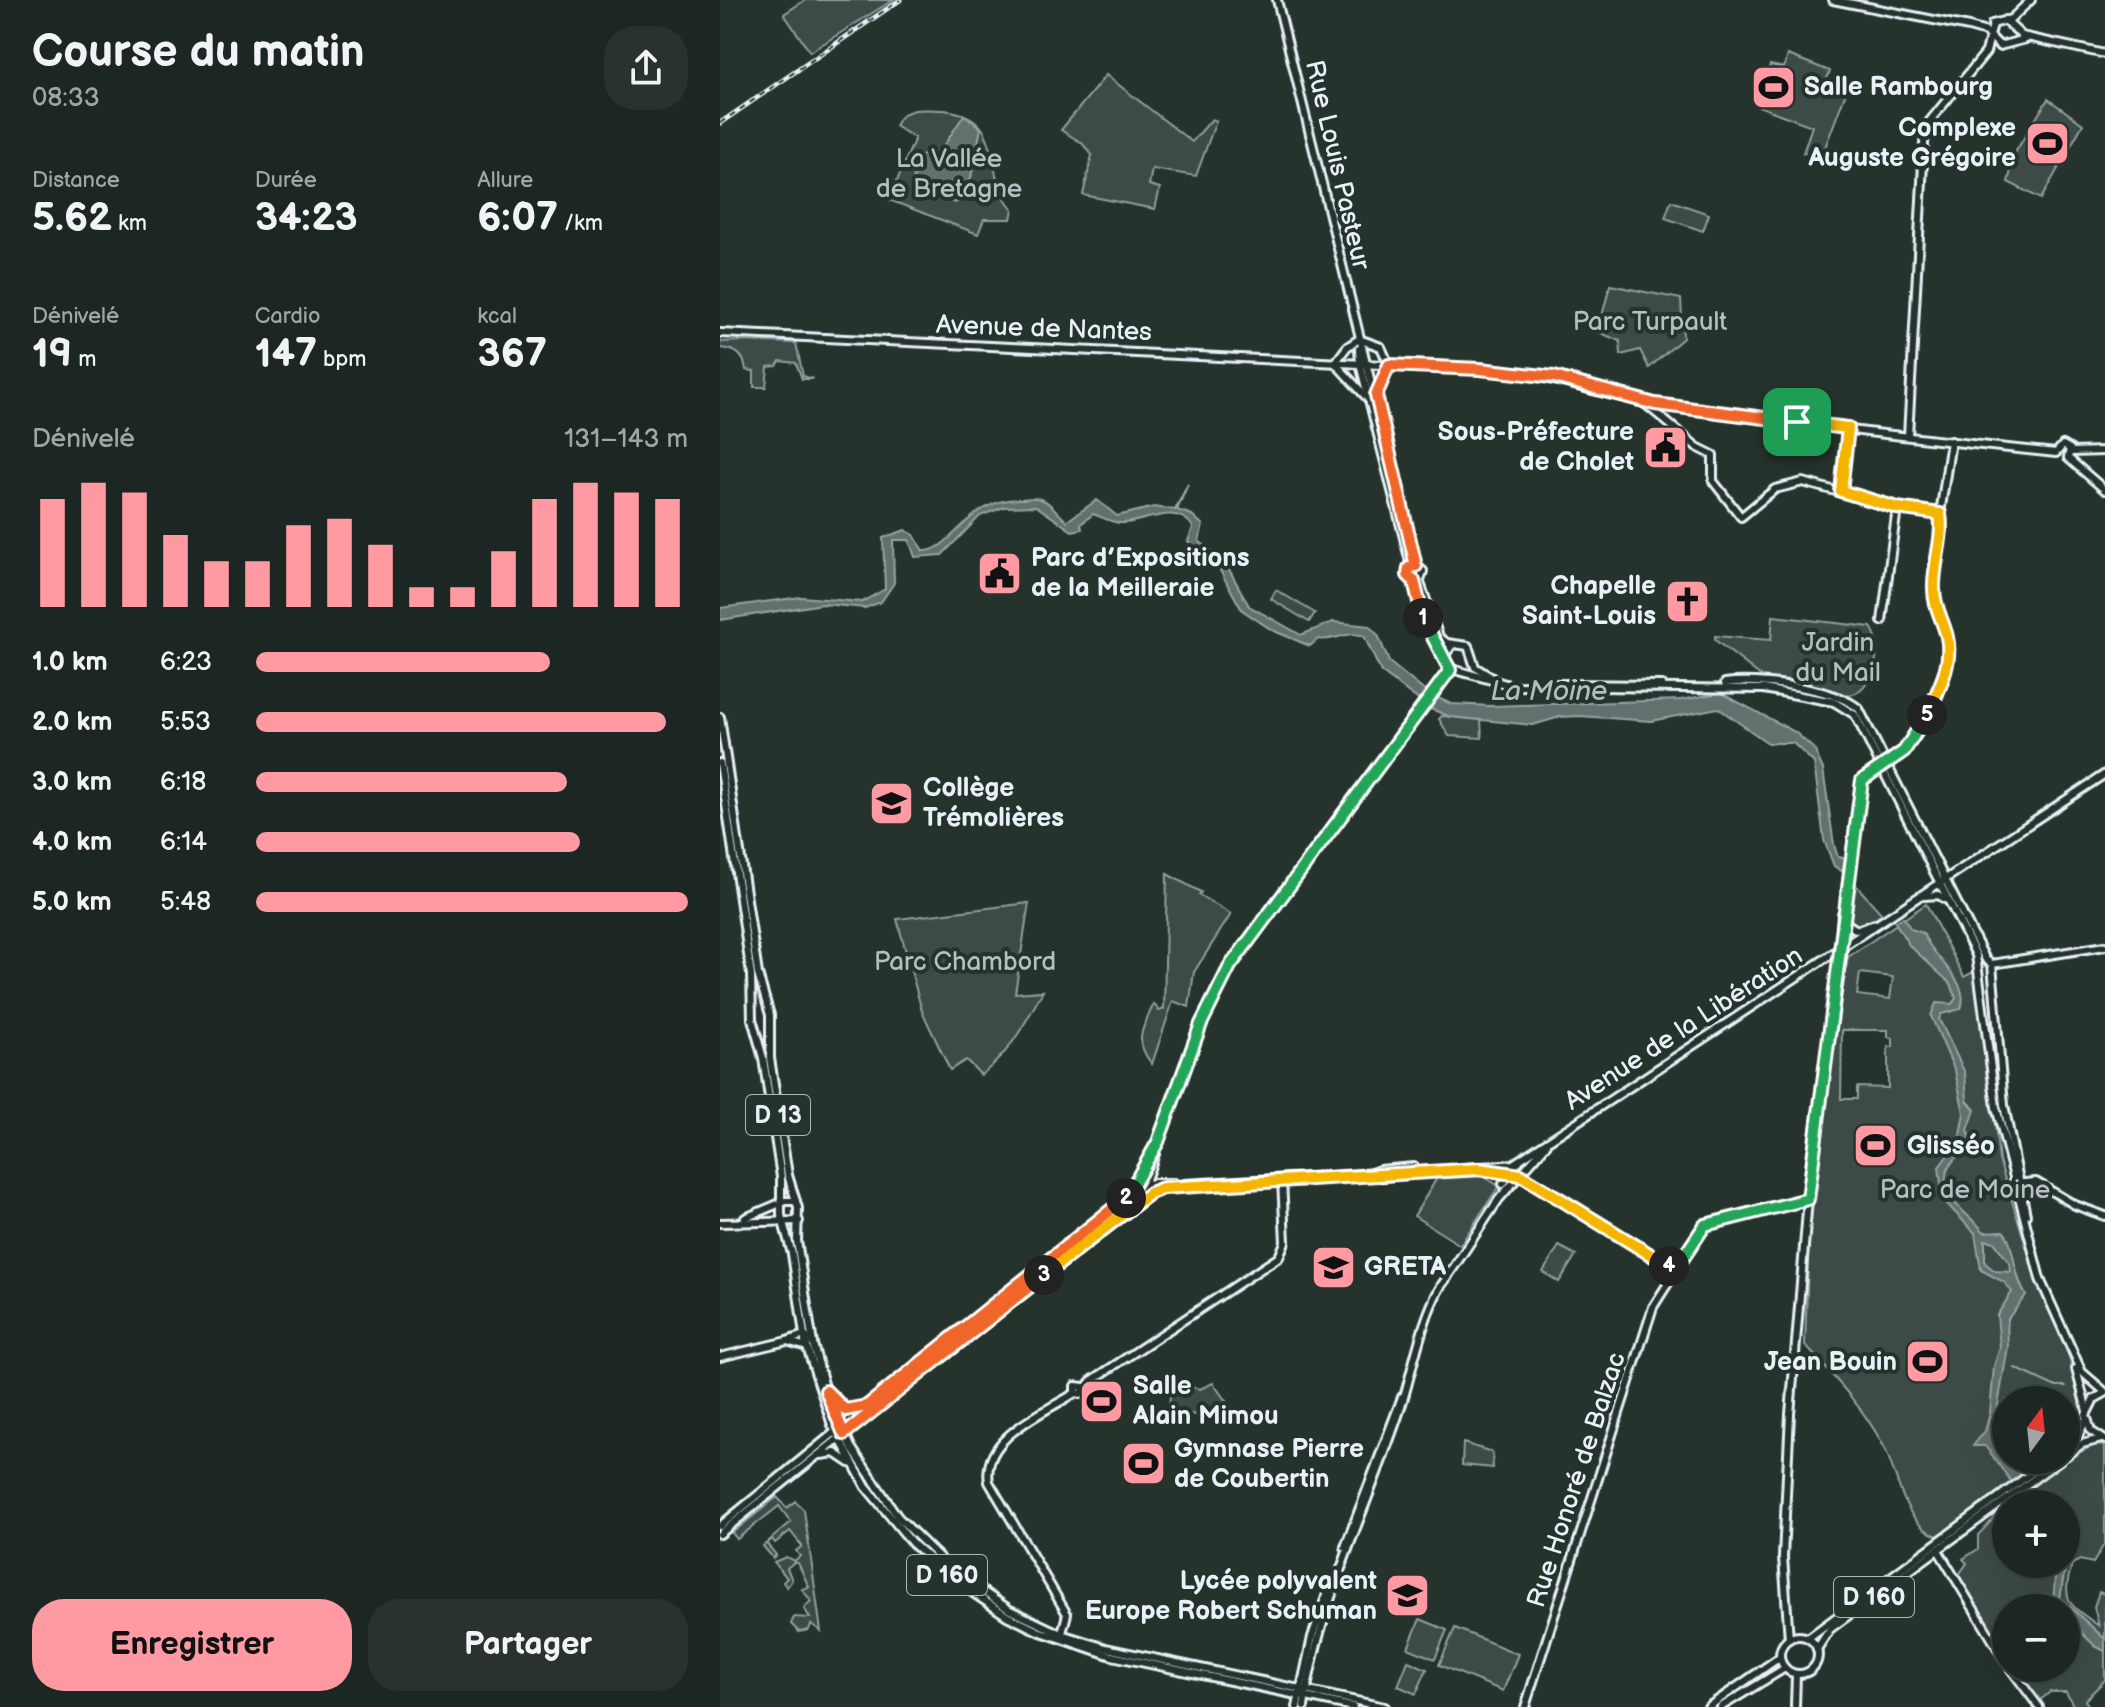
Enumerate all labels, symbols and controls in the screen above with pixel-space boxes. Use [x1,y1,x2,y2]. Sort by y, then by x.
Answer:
text: Course du matin [32,26,364,79]
button: share [604,26,688,110]
street label: Rue Louis Pasteur [1298,57,1376,273]
sports icon: Salle Rambourg [1749,63,1797,111]
place label: Salle Rambourg [1804,72,1993,103]
text: 08:33 [32,83,100,114]
place label: Complexe Auguste Grégoire [1808,113,2016,174]
sports icon: Complexe Auguste Grégoire [2023,119,2071,167]
park label: La Vallée de Bretagne [876,144,1022,205]
text: Distance [32,167,120,194]
text: Durée [255,167,317,194]
text: Allure [477,167,533,194]
text: 5.62 [32,194,112,242]
text: 34:23 [255,194,358,242]
text: 6:07 [477,194,558,242]
text: km [112,210,147,237]
text: /km [558,210,603,237]
text: Dénivelé [32,303,119,330]
text: Cardio [255,303,321,330]
text: kcal [477,303,517,330]
park label: Parc Turpault [1573,307,1727,338]
street label: Avenue de Nantes [936,310,1153,348]
text: 19 [32,330,72,378]
text: 147 [255,330,317,378]
text: 367 [477,330,547,378]
text: m [72,346,96,373]
text: bpm [317,346,366,373]
pin [1763,388,1831,456]
icon: arrive [1775,400,1819,444]
place label: Sous-Préfecture de Cholet [1438,417,1634,478]
public building icon: Sous-Préfecture de Cholet [1641,423,1689,471]
text: Dénivelé [32,424,135,455]
text: 131–143 m [564,424,688,455]
place label: Parc d’Expositions de la Meilleraie [1031,543,1250,604]
public building icon: Parc d’Expositions de la Meilleraie [976,549,1024,597]
place label: Chapelle Saint-Louis [1522,571,1656,632]
church icon: Chapelle Saint-Louis [1663,577,1711,625]
pin: 1 [1403,598,1443,638]
text: 1 [1418,604,1428,631]
park label: Jardin du Mail [1795,628,1881,689]
text: 1.0 km [32,647,108,678]
text: 6:23 [160,647,212,678]
water label: La Moine [1491,675,1607,708]
pin: 5 [1907,695,1947,735]
text: 5 [1921,701,1933,728]
text: 2.0 km [32,707,112,738]
text: 5:53 [160,707,211,738]
text: 3.0 km [32,767,112,798]
text: 6:18 [160,767,206,798]
place label: Collège Trémolières [923,773,1064,834]
school or university icon: Collège Trémolières [868,779,916,827]
text: 4.0 km [32,827,112,858]
text: 6:14 [160,827,207,858]
text: 5.0 km [32,887,112,918]
text: 5:48 [160,887,211,918]
street label: Avenue de la Libération [1559,940,1809,1118]
park label: Parc Chambord [874,947,1056,978]
road number: D 13 [746,1095,810,1135]
sports icon: Glisséo [1852,1122,1900,1170]
place label: Glisséo [1907,1131,1995,1162]
park label: Parc de Moine [1880,1175,2050,1206]
pin: 2 [1106,1178,1146,1218]
text: 2 [1119,1184,1133,1211]
school or university icon: GRETA [1309,1243,1357,1291]
pin: 4 [1649,1246,1689,1286]
place label: GRETA [1364,1252,1446,1283]
text: 4 [1663,1252,1675,1279]
pin: 3 [1024,1255,1064,1295]
text: 3 [1038,1261,1050,1288]
sports icon: Jean Bouin [1904,1338,1952,1386]
place label: Jean Bouin [1764,1347,1897,1378]
street label: Rue Honoré de Balzac [1521,1348,1633,1612]
place label: Salle Alain Mimou [1132,1371,1279,1432]
sports icon: Salle Alain Mimou [1078,1377,1126,1425]
north arrow [1992,1386,2080,1474]
map controls [1992,1386,2080,1682]
place label: Gymnase Pierre de Coubertin [1174,1434,1364,1495]
sports icon: Gymnase Pierre de Coubertin [1119,1440,1167,1488]
button: + [1992,1490,2080,1578]
road number: D 160 [907,1555,987,1595]
place label: Lycée polyvalent Europe Robert Schuman [1085,1566,1377,1627]
school or university icon: Lycée polyvalent Europe Robert Schuman [1384,1572,1432,1620]
road number: D 160 [1834,1577,1914,1617]
button: − [1992,1594,2080,1682]
button: Enregistrer [32,1599,352,1691]
button: Partager [368,1599,688,1691]

